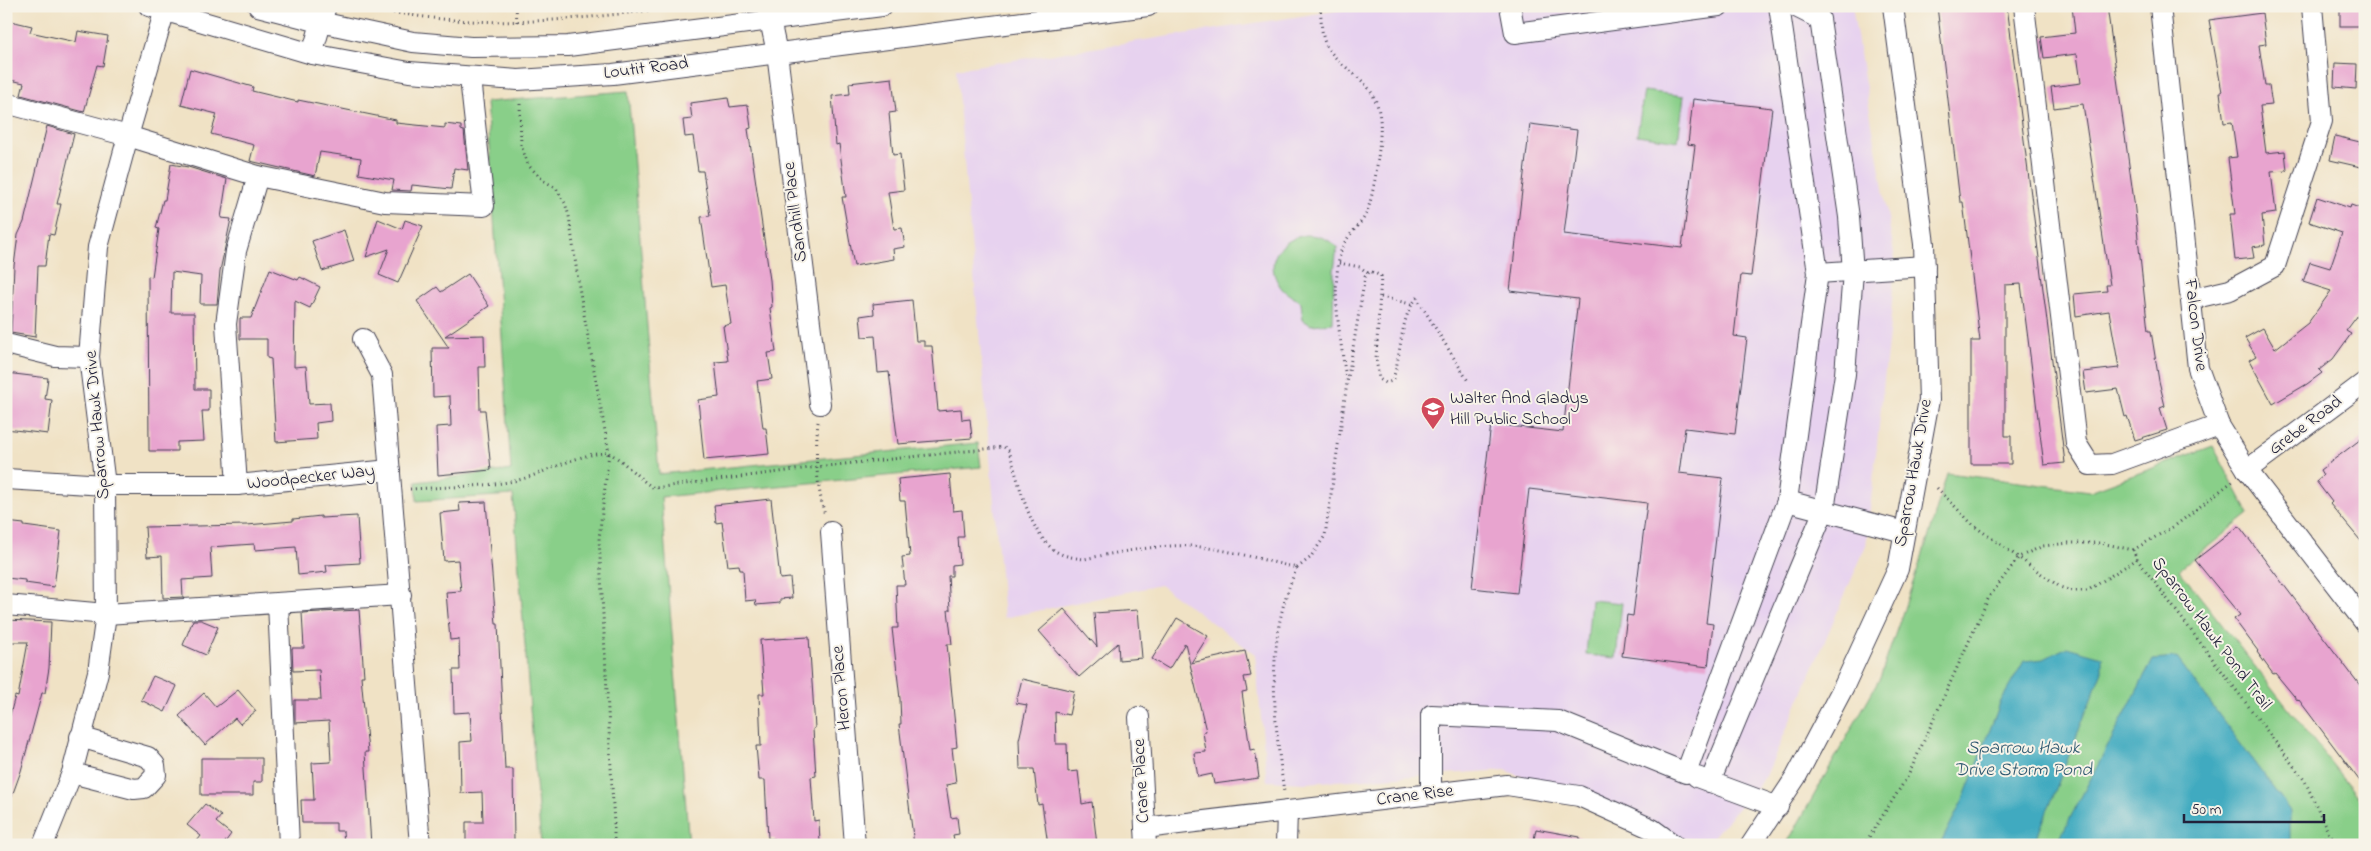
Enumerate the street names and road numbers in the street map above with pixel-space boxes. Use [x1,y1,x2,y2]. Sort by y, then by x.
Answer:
street label: Loutit Road [602,51,690,87]
street label: Sandhill Place [777,159,815,264]
street label: Falcon Drive [2176,276,2214,374]
street label: Sparrow Hawk Drive [78,348,117,501]
street label: Grebe Road [2264,390,2348,462]
street label: Sparrow Hawk Drive [1888,396,1940,549]
street label: Woodpecker Way [246,458,376,498]
street label: Sparrow Hawk Pond Trail [2145,552,2277,716]
street label: Heron Place [825,644,859,731]
street label: Crane Place [1127,737,1157,824]
street label: Crane Rise [1375,778,1456,814]

